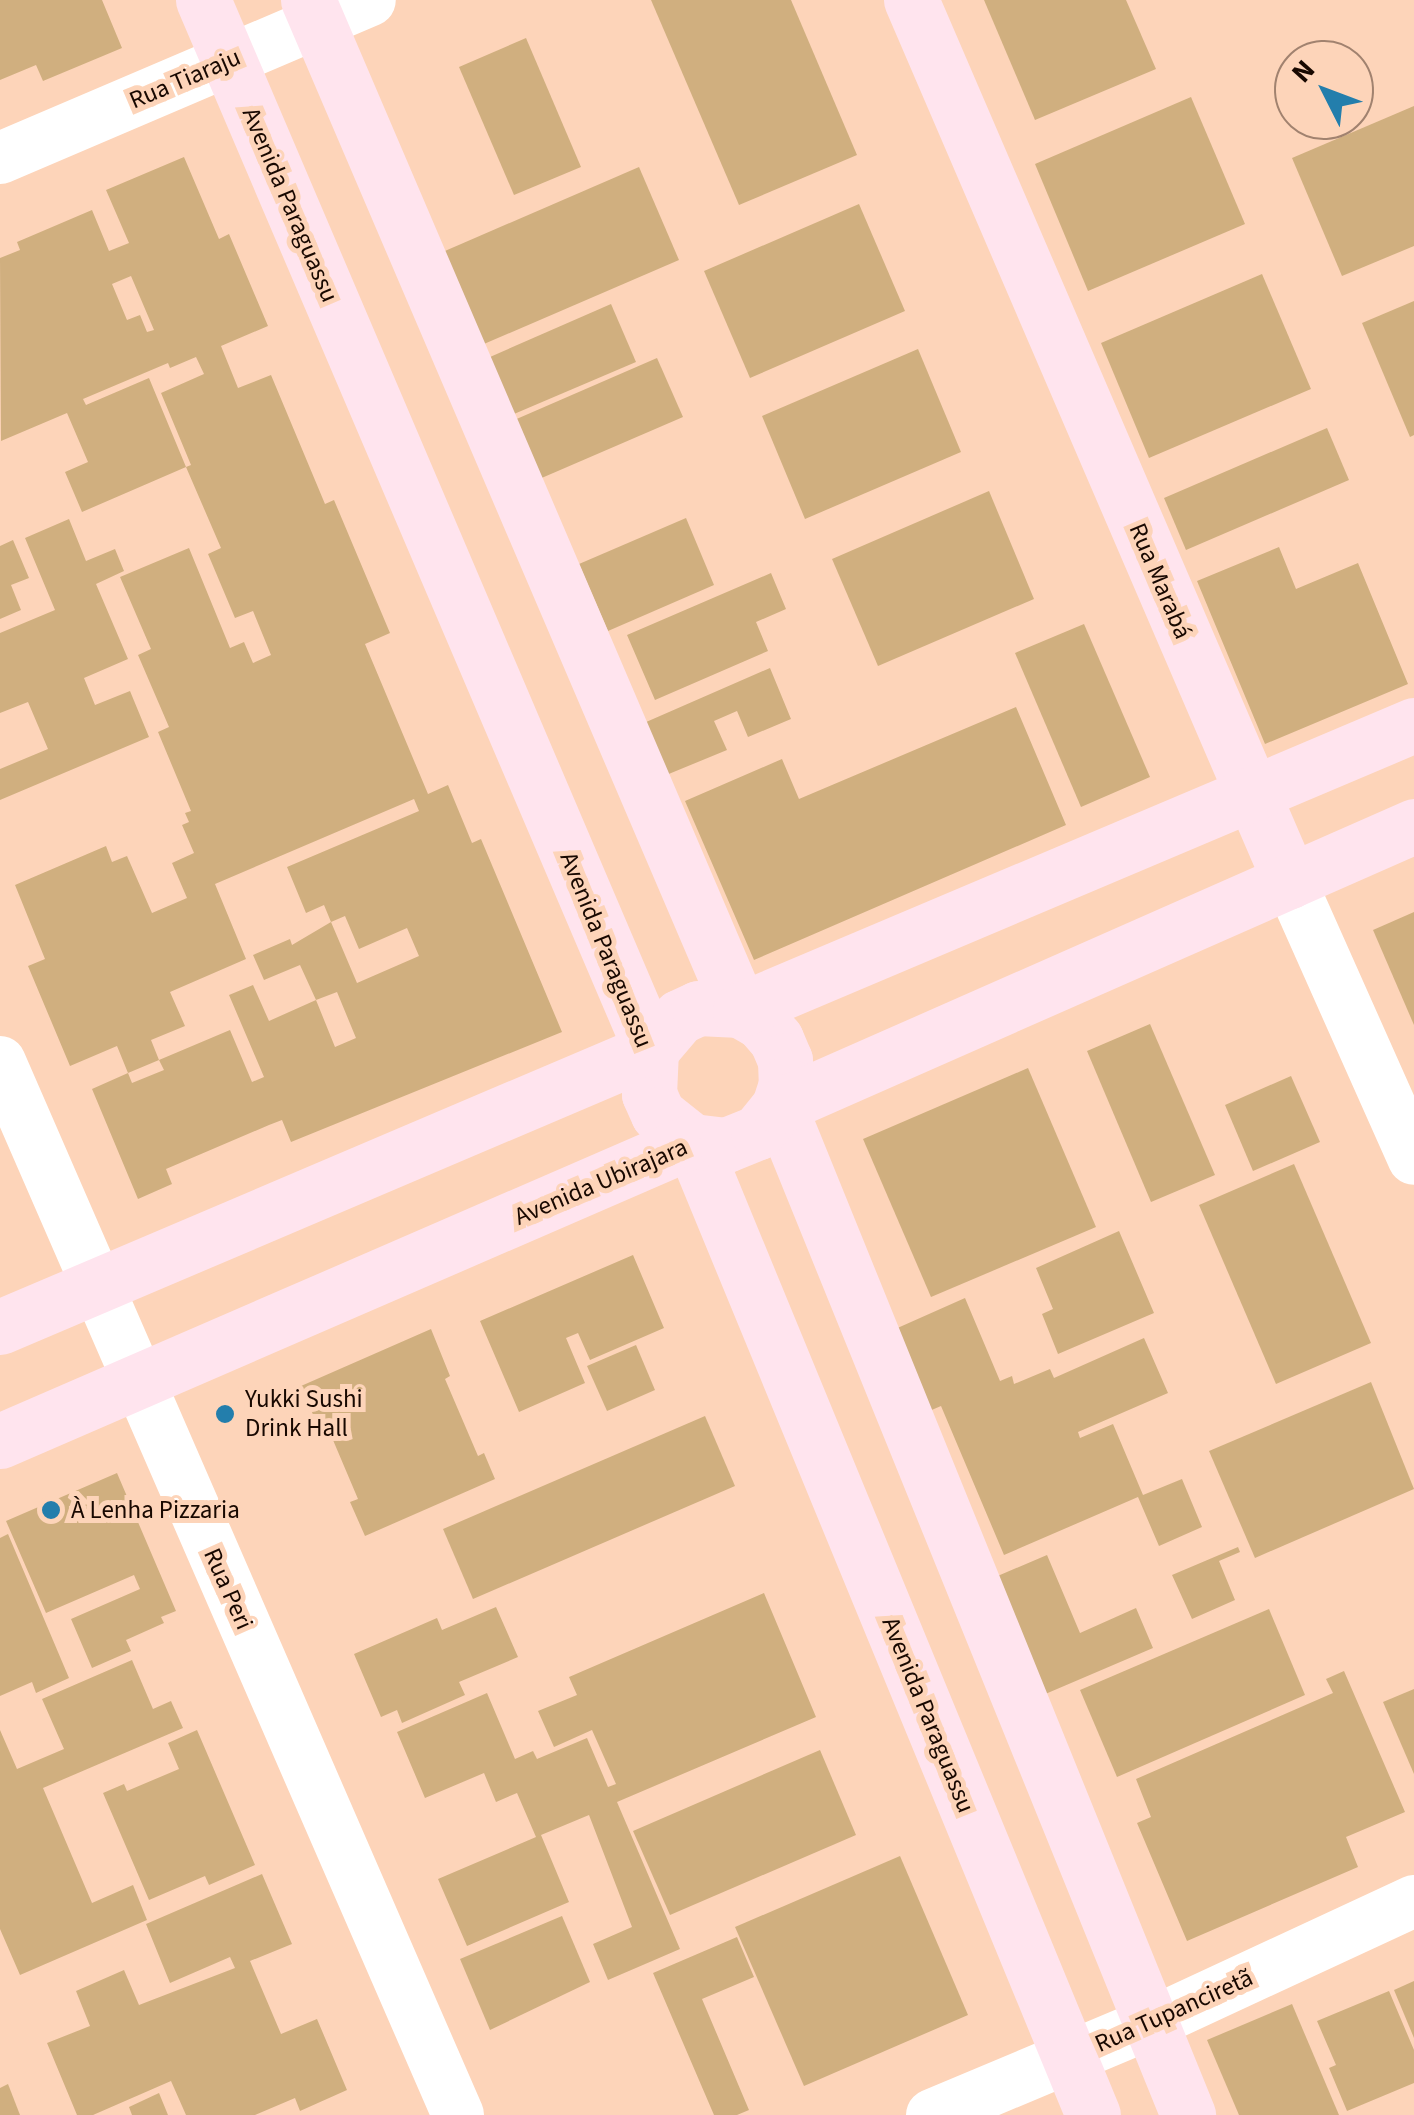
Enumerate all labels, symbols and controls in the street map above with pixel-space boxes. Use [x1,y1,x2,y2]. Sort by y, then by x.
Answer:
north arrow [1274,40,1374,140]
street label: Rua Tiaraju [125,42,245,116]
text: N [1282,51,1324,92]
street label: Avenida Paraguassu [235,103,345,307]
street label: Rua Marabá [1122,519,1198,643]
street label: Avenida Paraguassu [553,848,659,1052]
street label: Avenida Ubirajara [510,1132,692,1232]
place label: Yukki Sushi Drink Hall [245,1385,363,1444]
marker: Yukki Sushi Drink Hall [214,1403,236,1425]
place label: À Lenha Pizzaria [71,1495,240,1525]
marker: À Lenha Pizzaria [40,1499,62,1521]
street label: Rua Peri [197,1544,259,1634]
street label: Avenida Paraguassu [875,1613,981,1817]
street label: Rua Tupanciretã [1090,1963,1258,2059]

